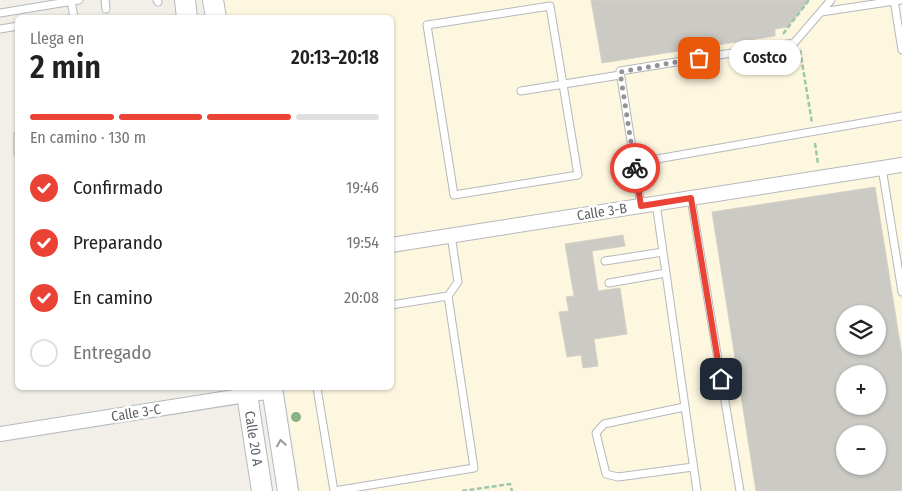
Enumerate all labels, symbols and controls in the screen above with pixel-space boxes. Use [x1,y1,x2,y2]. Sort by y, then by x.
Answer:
text: Llega en [30,29,84,48]
pin [678,37,720,79]
callout: Costco [729,40,802,76]
icon: bag [685,44,713,72]
text: 20:13–20:18 [291,46,379,69]
text: 2 min [30,48,101,86]
text: Costco [743,48,787,67]
text: En camino · 130 m [30,128,146,147]
courier [610,143,660,193]
icon: bike [621,154,649,182]
icon: check [30,174,58,202]
text: Confirmado [73,176,163,199]
text: 19:46 [346,178,379,197]
street label: Calle 3-B [576,200,629,224]
icon: check [30,229,58,257]
text: Preparando [73,231,163,254]
text: 19:54 [346,233,379,252]
icon: check [30,284,58,312]
text: En camino [73,286,153,309]
text: 20:08 [344,288,379,307]
map controls [836,305,886,475]
button: layers [836,305,886,355]
text: Entregado [73,341,152,364]
pin [700,358,742,400]
icon: home [707,365,735,393]
button: + [836,365,886,415]
street label: Calle 3-C [110,401,162,425]
street label: Calle 20 A [241,410,267,468]
button: − [836,425,886,475]
one-way arrow [276,439,286,447]

